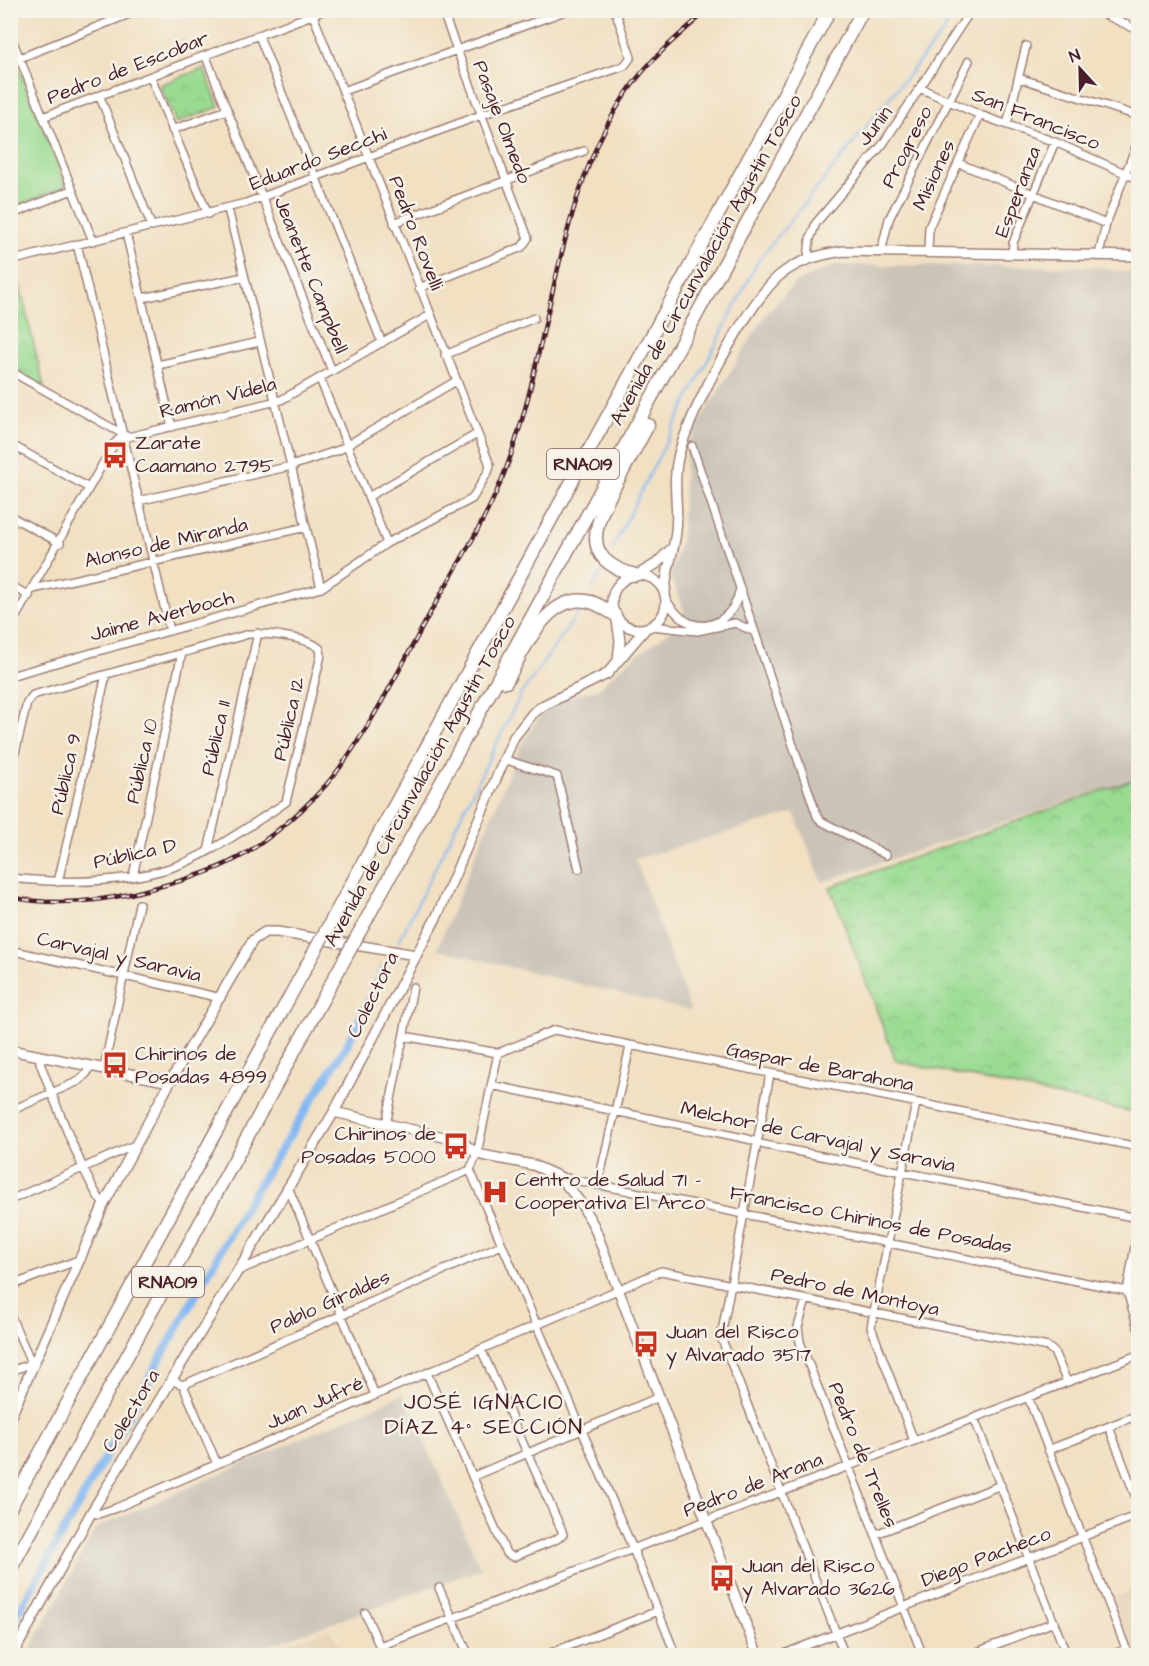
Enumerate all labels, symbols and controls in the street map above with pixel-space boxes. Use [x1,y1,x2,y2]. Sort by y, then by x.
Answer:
street label: Pedro de Escobar [43,24,213,112]
north arrow [1050,39,1110,99]
text: N [1066,44,1084,68]
street label: Pasaje Olmedo [466,56,538,188]
street label: San Francisco [968,81,1104,157]
street label: Avenida de Circunvalación Agustín Tosco [603,89,810,431]
street label: Junin [851,100,899,152]
street label: Progreso [874,101,940,193]
street label: Eduardo Secchi [245,120,391,198]
street label: Misiones [906,135,962,215]
street label: Esperanza [988,143,1048,241]
street label: Pedro Rovelli [381,172,451,294]
street label: Jeanette Campbell [267,192,355,358]
street label: Ramón Videla [157,370,279,426]
place label: Zarate Caamano 2795 [135,429,274,480]
bus stop icon: Zarate Caamano 2795 [100,440,130,470]
road number: RNA019 [547,449,619,479]
street label: Alonso de Miranda [82,511,250,575]
street label: Jaime Averboch [87,583,237,649]
street label: Avenida de Circunvalación Agustín Tosco [317,610,524,952]
street label: Pública 12 [266,674,312,764]
street label: Pública 11 [194,697,238,778]
street label: Pública 10 [119,715,165,806]
street label: Pública 9 [43,731,89,817]
street label: Pública D [91,832,179,876]
street label: Carvajal y Saravia [34,925,204,990]
street label: Colectora [340,947,406,1043]
street label: Gaspar de Barahona [724,1035,916,1099]
place label: Chirinos de Posadas 4899 [135,1040,267,1091]
bus stop icon: Chirinos de Posadas 4899 [100,1050,130,1080]
street label: Melchor de Carvajal y Saravia [678,1094,958,1181]
place label: Chirinos de Posadas 5000 [301,1120,436,1171]
bus stop icon: Chirinos de Posadas 5000 [441,1131,471,1161]
place label: Centro de Salud 71 - Cooperativa El Arco [515,1166,705,1217]
hospital icon: Centro de Salud 71 - Cooperativa El Arco [480,1177,510,1207]
street label: Francisco Chirinos de Posadas [728,1179,1014,1261]
street label: Pedro de Montoya [768,1260,942,1324]
street label: Pablo Giraldes [265,1263,395,1341]
road number: RNA019 [132,1267,204,1297]
place label: Juan del Risco y Alvarado 3517 [666,1318,811,1370]
bus stop icon: Juan del Risco y Alvarado 3517 [631,1329,661,1359]
street label: Colectora [95,1364,167,1458]
street label: Juan Jufré [262,1369,368,1437]
street label: Pedro de Trelles [821,1378,905,1532]
district label: JOSÉ IGNACIO DÍAZ 4° SECCIÓN [384,1387,584,1443]
street label: Pedro de Arana [679,1446,827,1524]
street label: Diego Pacheco [917,1519,1055,1595]
place label: Juan del Risco y Alvarado 3626 [742,1552,895,1604]
bus stop icon: Juan del Risco y Alvarado 3626 [707,1563,737,1593]

